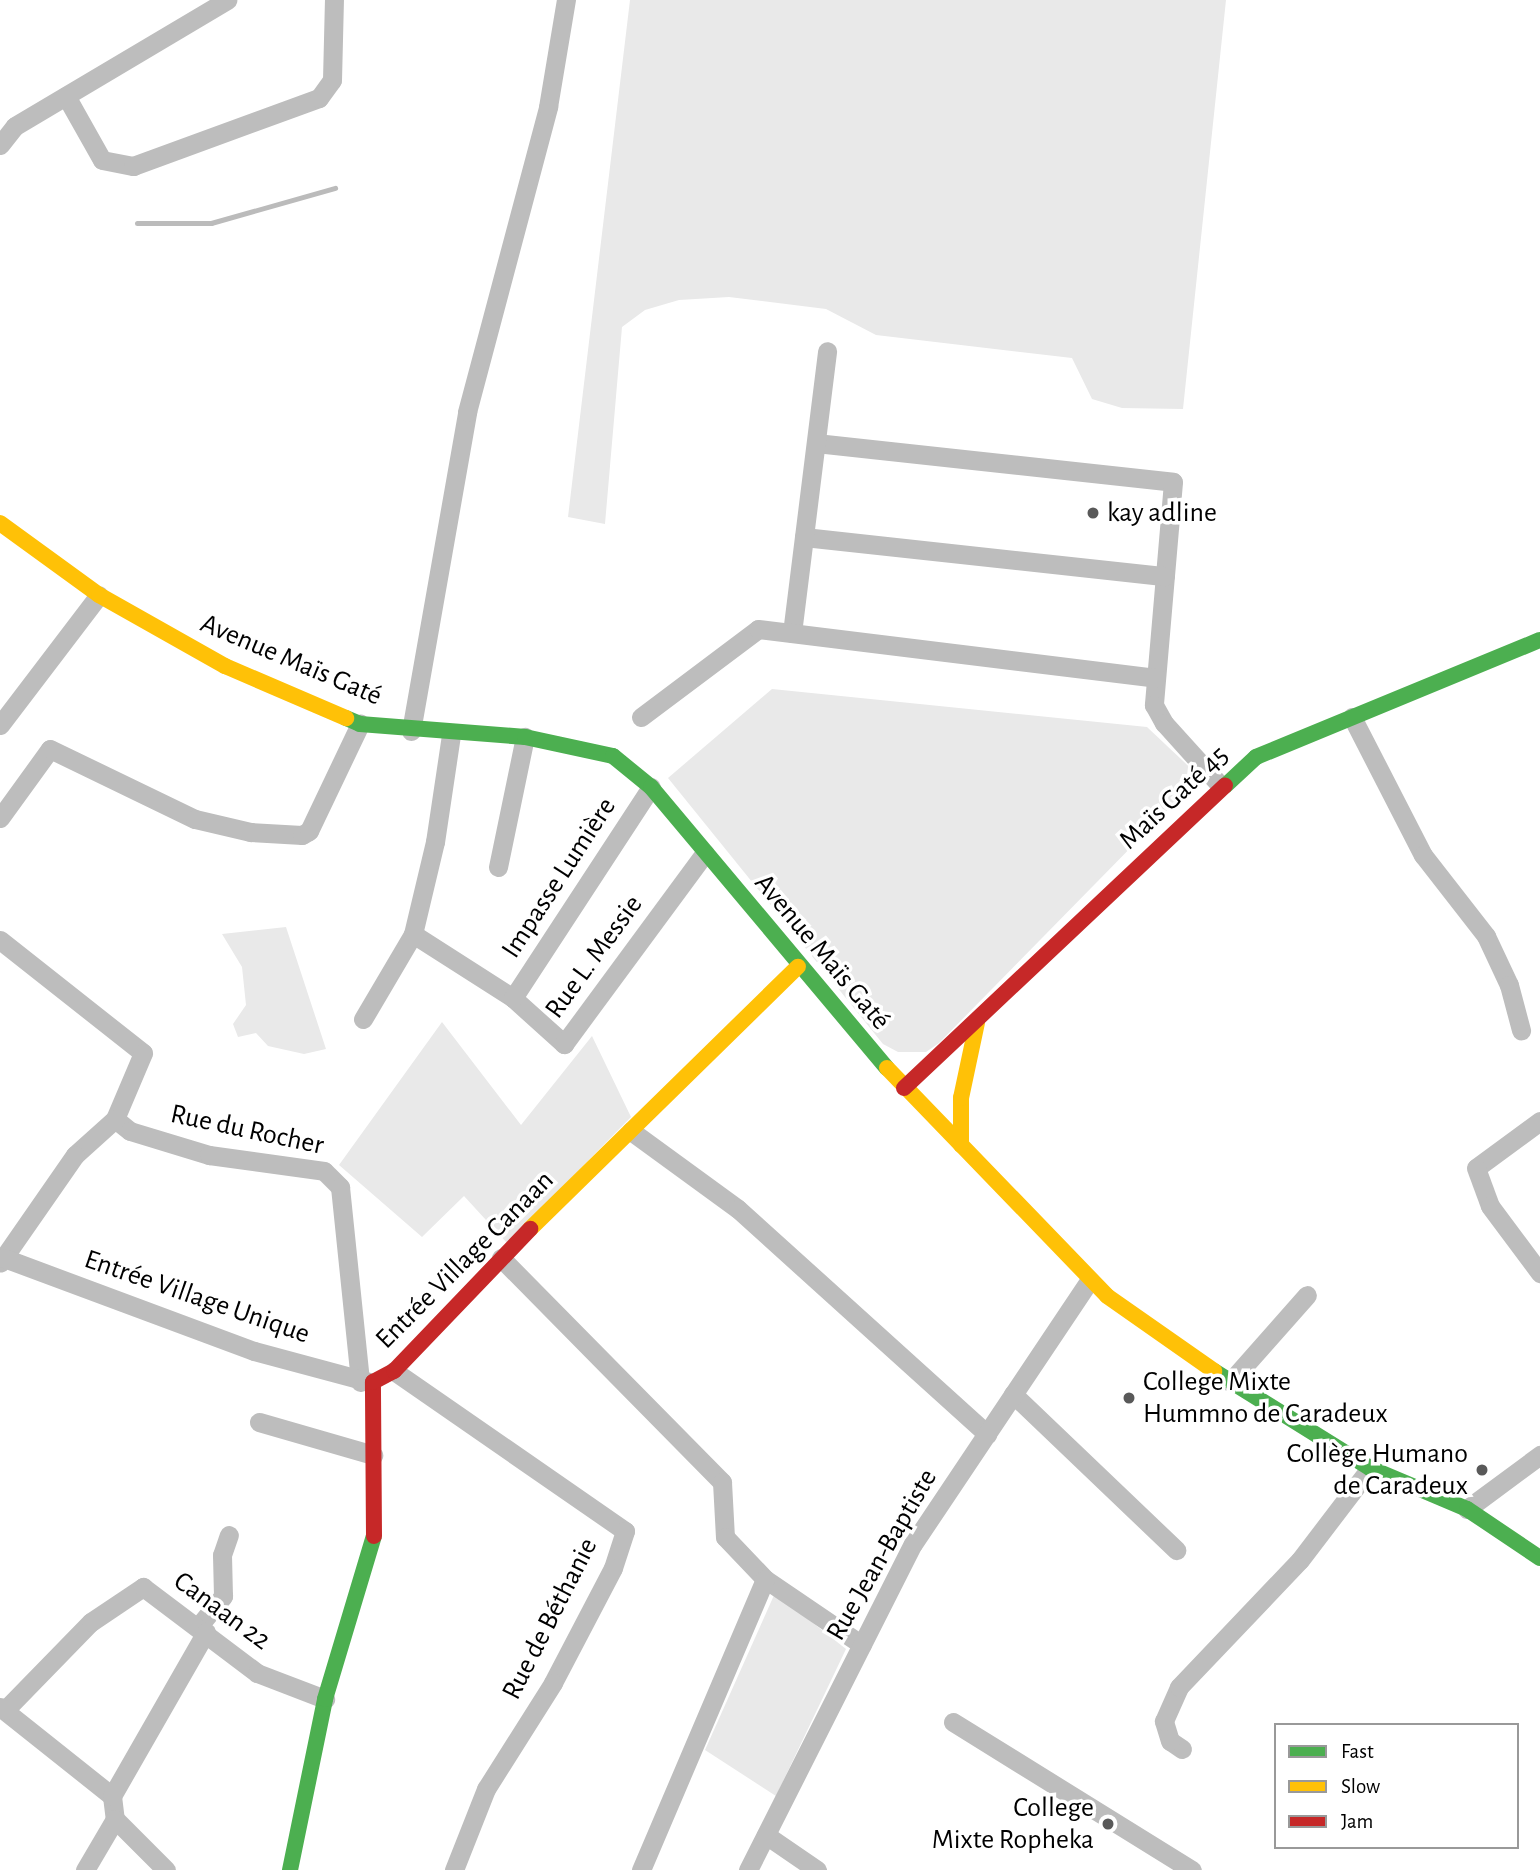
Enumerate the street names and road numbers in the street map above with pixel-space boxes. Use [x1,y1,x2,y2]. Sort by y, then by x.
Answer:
street label: Avenue Maïs Gaté [195,607,387,713]
street label: Maïs Gaté 45 [1112,739,1236,857]
street label: Impasse Lumière [495,791,623,965]
street label: Avenue Maïs Gaté [747,867,897,1037]
street label: Rue L. Messie [538,889,650,1025]
street label: Rue du Rocher [167,1097,327,1163]
street label: Entrée Village Canaan [369,1164,561,1356]
street label: Entrée Village Unique [80,1243,314,1351]
street label: Rue Jean-Baptiste [819,1463,945,1647]
street label: Rue de Béthanie [495,1533,605,1705]
street label: Canaan 22 [167,1565,277,1657]

